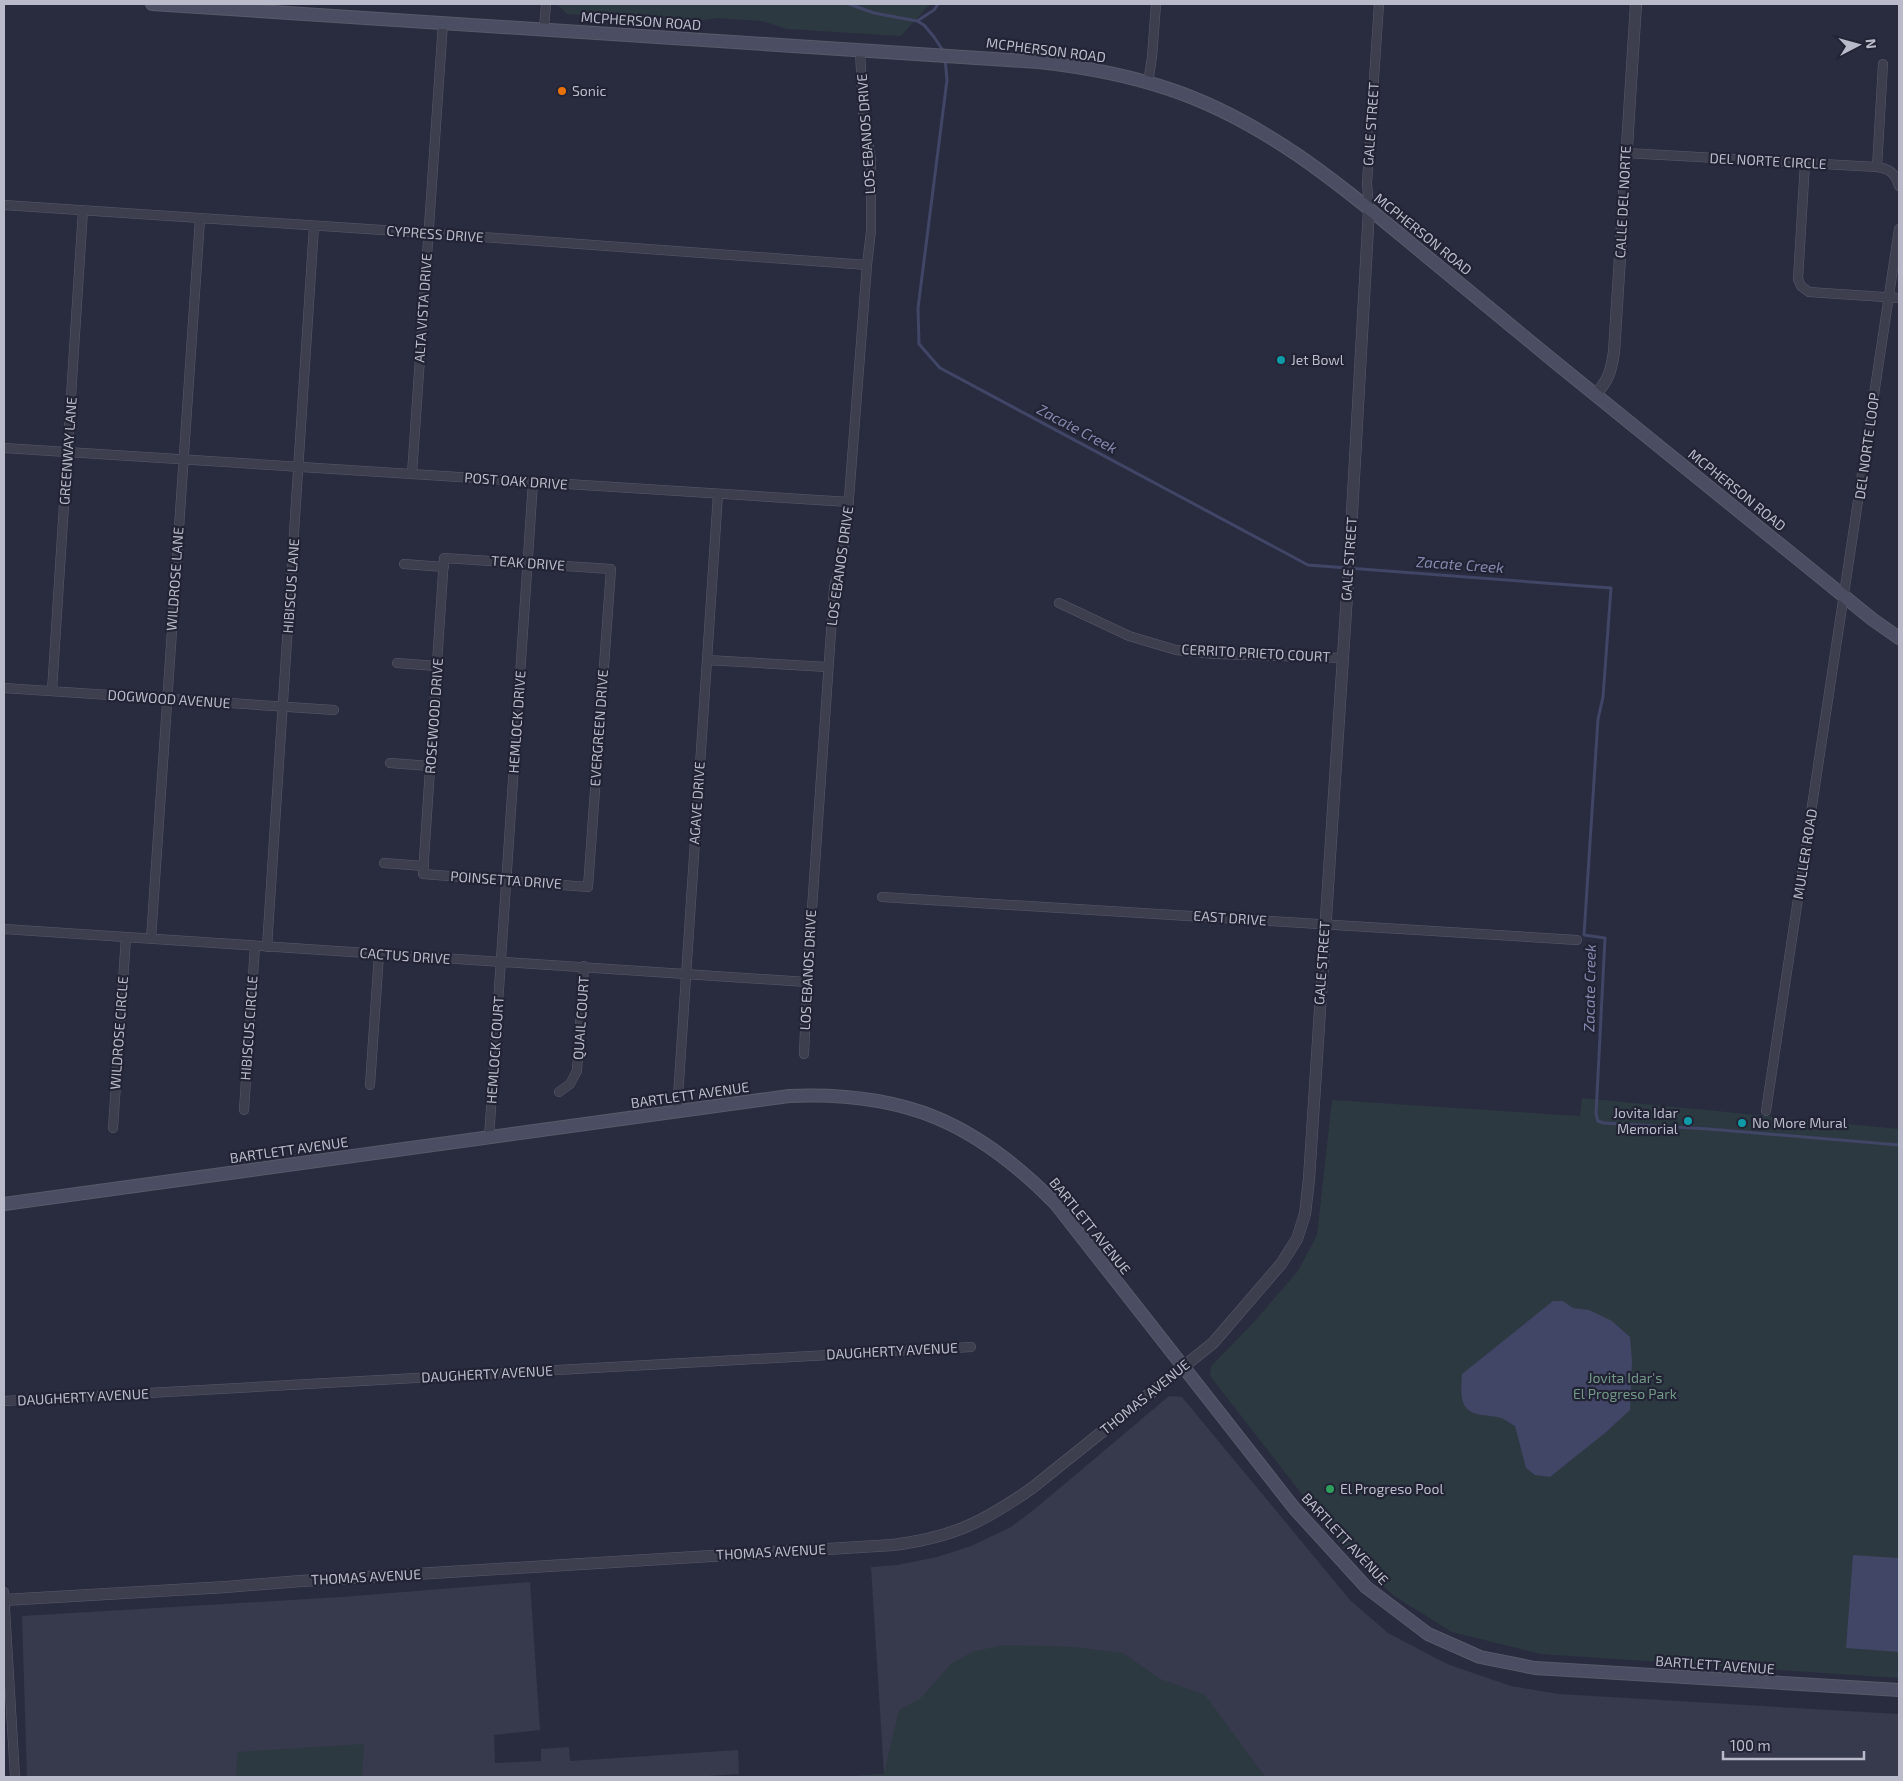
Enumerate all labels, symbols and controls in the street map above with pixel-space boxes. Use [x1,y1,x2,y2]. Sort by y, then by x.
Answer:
street label: MCPHERSON ROAD [580,8,702,33]
north arrow [1833,20,1883,70]
street label: MCPHERSON ROAD [985,34,1107,65]
text: N [1862,38,1880,50]
street label: LOS EBANOS DRIVE [853,73,878,195]
street label: GALE STREET [1359,81,1382,167]
place label: Sonic [572,82,606,99]
marker: Sonic [556,85,568,97]
street label: CALLE DEL NORTE [1611,145,1634,259]
street label: DEL NORTE CIRCLE [1709,149,1827,172]
street label: MCPHERSON ROAD [1371,189,1475,278]
street label: CYPRESS DRIVE [386,222,484,245]
street label: ALTA VISTA DRIVE [410,252,435,363]
place label: Jet Bowl [1291,351,1345,368]
marker: Jet Bowl [1275,354,1287,366]
street label: DEL NORTE LOOP [1851,391,1882,501]
street label: GREENWAY LANE [55,396,80,506]
water label: Zacate Creek [1034,400,1121,457]
street label: MCPHERSON ROAD [1685,445,1789,534]
street label: POST OAK DRIVE [464,468,568,493]
street label: LOS EBANOS DRIVE [823,505,856,627]
street label: GALE STREET [1337,516,1360,602]
street label: WILDROSE LANE [162,526,187,631]
street label: HIBISCUS LANE [279,538,302,634]
street label: TEAK DRIVE [491,551,566,574]
water label: Zacate Creek [1416,552,1505,576]
street label: CERRITO PRIETO COURT [1181,640,1331,665]
street label: ROSEWOOD DRIVE [421,657,446,774]
street label: EVERGREEN DRIVE [586,669,611,787]
street label: HEMLOCK DRIVE [504,670,529,774]
street label: DOGWOOD AVENUE [107,686,231,711]
street label: AGAVE DRIVE [685,761,708,845]
street label: MULLER ROAD [1789,807,1820,900]
street label: POINSETTA DRIVE [450,867,563,892]
street label: EAST DRIVE [1193,906,1267,929]
street label: LOS EBANOS DRIVE [796,909,819,1031]
street label: GALE STREET [1310,920,1333,1006]
street label: CACTUS DRIVE [359,944,451,967]
water label: Zacate Creek [1579,944,1599,1032]
street label: HIBISCUS CIRCLE [236,975,261,1081]
street label: QUAIL COURT [569,975,592,1061]
street label: WILDROSE CIRCLE [106,976,131,1090]
street label: HEMLOCK COURT [482,995,507,1105]
street label: BARTLETT AVENUE [630,1078,750,1111]
place label: Jovita Idar Memorial [1613,1104,1679,1137]
place label: No More Mural [1752,1114,1848,1131]
marker: Jovita Idar Memorial [1682,1115,1694,1127]
marker: No More Mural [1736,1117,1748,1129]
street label: BARTLETT AVENUE [229,1133,349,1166]
street label: BARTLETT AVENUE [1046,1174,1135,1278]
street label: DAUGHERTY AVENUE [826,1339,958,1362]
street label: THOMAS AVENUE [1097,1355,1193,1438]
street label: DAUGHERTY AVENUE [421,1362,553,1385]
park label: Jovita Idar's El Progreso Park [1573,1369,1677,1402]
street label: DAUGHERTY AVENUE [17,1385,149,1408]
place label: El Progreso Pool [1340,1480,1444,1497]
marker: El Progreso Pool [1324,1483,1336,1495]
street label: BARTLETT AVENUE [1298,1489,1392,1588]
street label: THOMAS AVENUE [716,1540,827,1563]
street label: THOMAS AVENUE [311,1565,422,1588]
street label: BARTLETT AVENUE [1655,1652,1775,1677]
scale bar [1723,1728,1864,1760]
text: 100 m [1730,1736,1771,1754]

